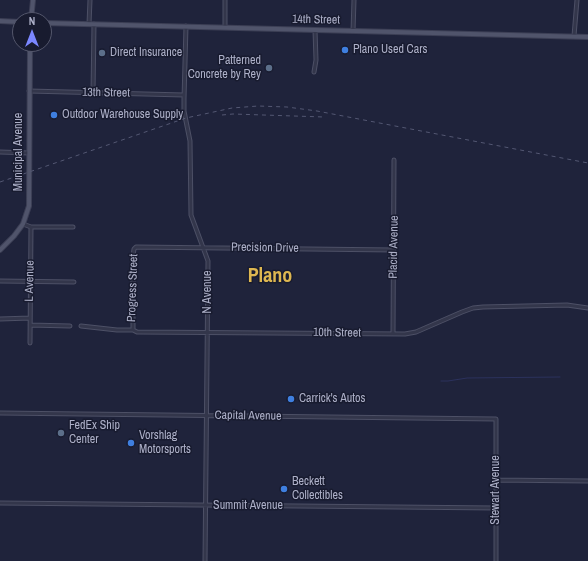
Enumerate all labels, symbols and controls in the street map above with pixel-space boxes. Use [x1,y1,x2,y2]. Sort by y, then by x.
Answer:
north arrow [12,12,52,52]
street label: 14th Street [292,12,340,28]
text: N [29,14,35,28]
place label: Plano Used Cars [353,43,427,57]
marker: Plano Used Cars [340,45,350,55]
place label: Direct Insurance [110,46,182,60]
marker: Direct Insurance [97,48,107,58]
place label: Patterned Concrete by Rey [188,54,261,82]
marker: Patterned Concrete by Rey [264,63,274,73]
street label: 13th Street [82,85,130,101]
place label: Outdoor Warehouse Supply [62,108,183,122]
marker: Outdoor Warehouse Supply [49,110,59,120]
street label: Municipal Avenue [12,113,26,191]
street label: Placid Avenue [386,215,402,279]
street label: Precision Drive [231,240,299,256]
street label: Progress Street [125,254,141,322]
street label: L Avenue [22,260,38,302]
district label: Plano [248,265,292,289]
street label: N Avenue [201,270,215,314]
street label: 10th Street [313,325,361,341]
place label: Carrick's Autos [299,392,365,406]
marker: Carrick's Autos [286,394,296,404]
street label: Capital Avenue [214,408,282,424]
place label: FedEx Ship Center [69,419,120,447]
marker: FedEx Ship Center [56,428,66,438]
place label: Vorshlag Motorsports [139,429,191,457]
marker: Vorshlag Motorsports [126,438,136,448]
street label: Stewart Avenue [489,455,503,525]
place label: Beckett Collectibles [292,475,343,503]
marker: Beckett Collectibles [279,484,289,494]
street label: Summit Avenue [213,499,283,513]

